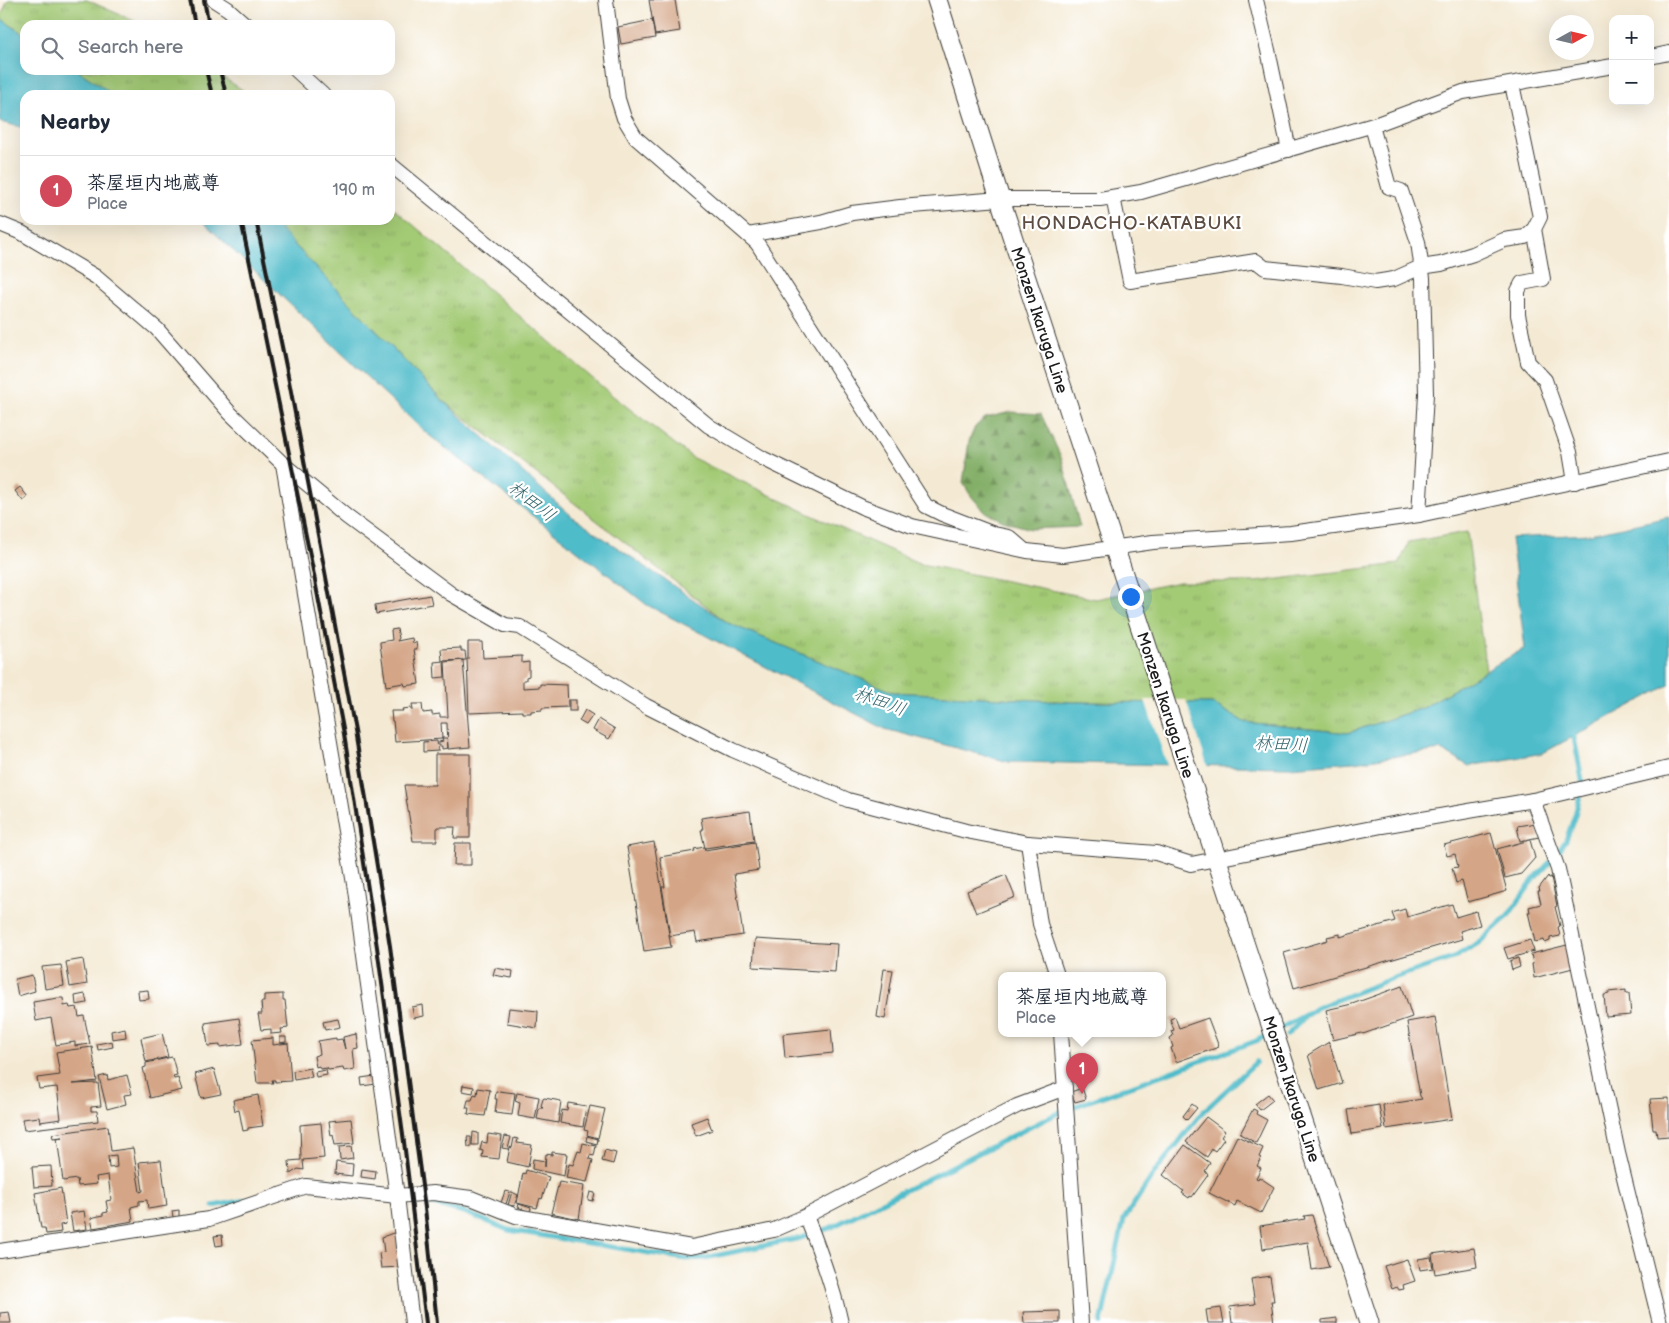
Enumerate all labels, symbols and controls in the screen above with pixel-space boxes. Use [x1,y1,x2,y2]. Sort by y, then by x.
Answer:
north arrow [1549,15,1594,60]
map controls [1609,15,1654,105]
button: + [1609,15,1654,60]
search box [20,20,395,75]
icon: search [38,34,66,62]
text: Search here [78,36,183,59]
button: − [1609,60,1654,105]
text: Nearby [40,110,110,135]
text: 茶屋垣内地蔵尊 [87,172,220,195]
text: 1 [53,181,59,200]
text: 190 m [333,181,375,200]
text: Place [87,195,128,214]
district label: HONDACHO-KATABUKI [1022,212,1242,235]
street label: Monzen Ikaruga Line [1006,245,1071,396]
water label: 林田川 [504,476,559,526]
your location [1118,584,1144,610]
street label: Monzen Ikaruga Line [1132,630,1197,781]
water label: 林田川 [851,682,909,721]
water label: 林田川 [1253,733,1308,756]
popup [998,972,1166,1037]
text: 茶屋垣内地蔵尊 [1015,986,1149,1009]
text: Place [1015,1009,1056,1028]
street label: Monzen Ikaruga Line [1258,1014,1323,1165]
pin: 1 [1066,1053,1098,1094]

